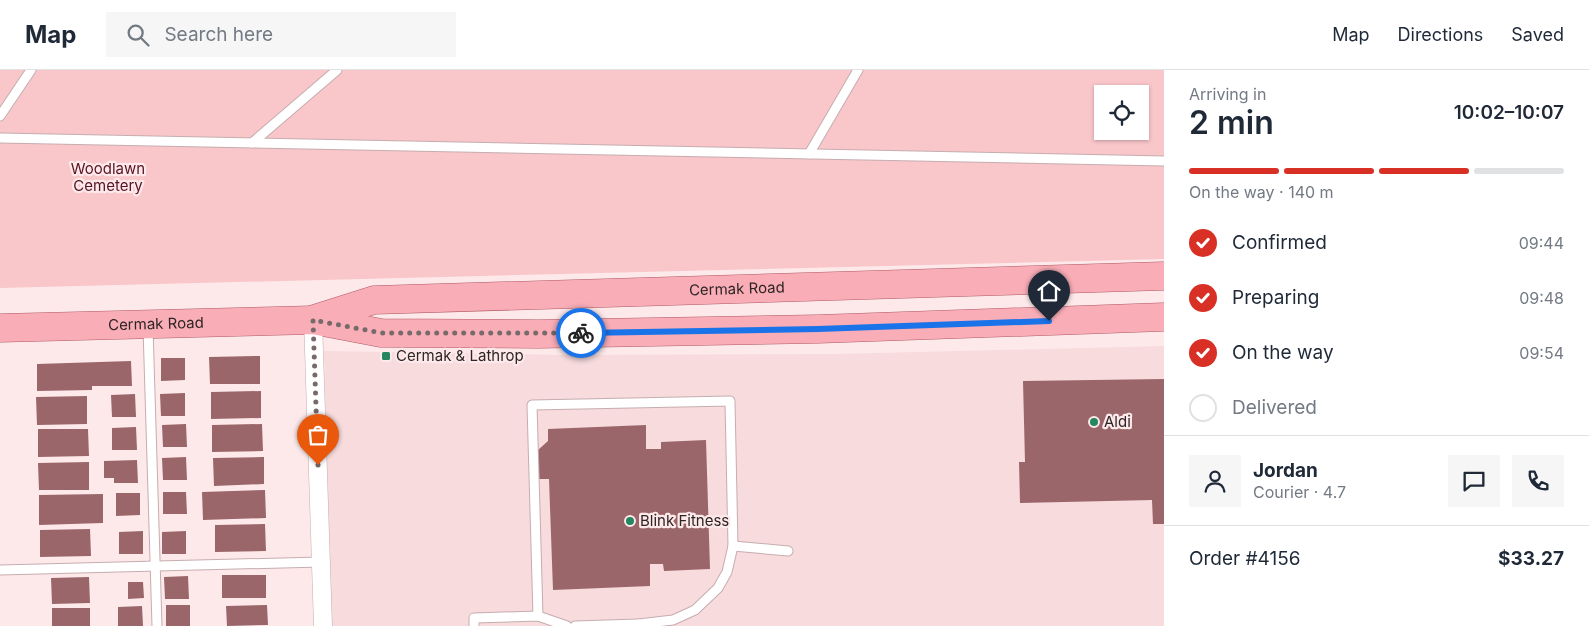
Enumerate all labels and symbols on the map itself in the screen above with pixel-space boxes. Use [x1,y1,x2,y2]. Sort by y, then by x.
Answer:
park label: Woodlawn Cemetery [71,159,145,195]
pin [1028,270,1070,321]
street label: Cermak Road [689,278,785,299]
courier [556,308,606,358]
street label: Cermak Road [108,313,204,334]
place label: Cermak & Lathrop [396,346,524,365]
marker: Cermak & Lathrop [380,350,392,362]
place label: Aldi [1104,412,1131,431]
pin [297,414,339,465]
marker: Aldi [1088,416,1100,428]
place label: Blink Fitness [640,511,729,530]
marker: Blink Fitness [624,515,636,527]

